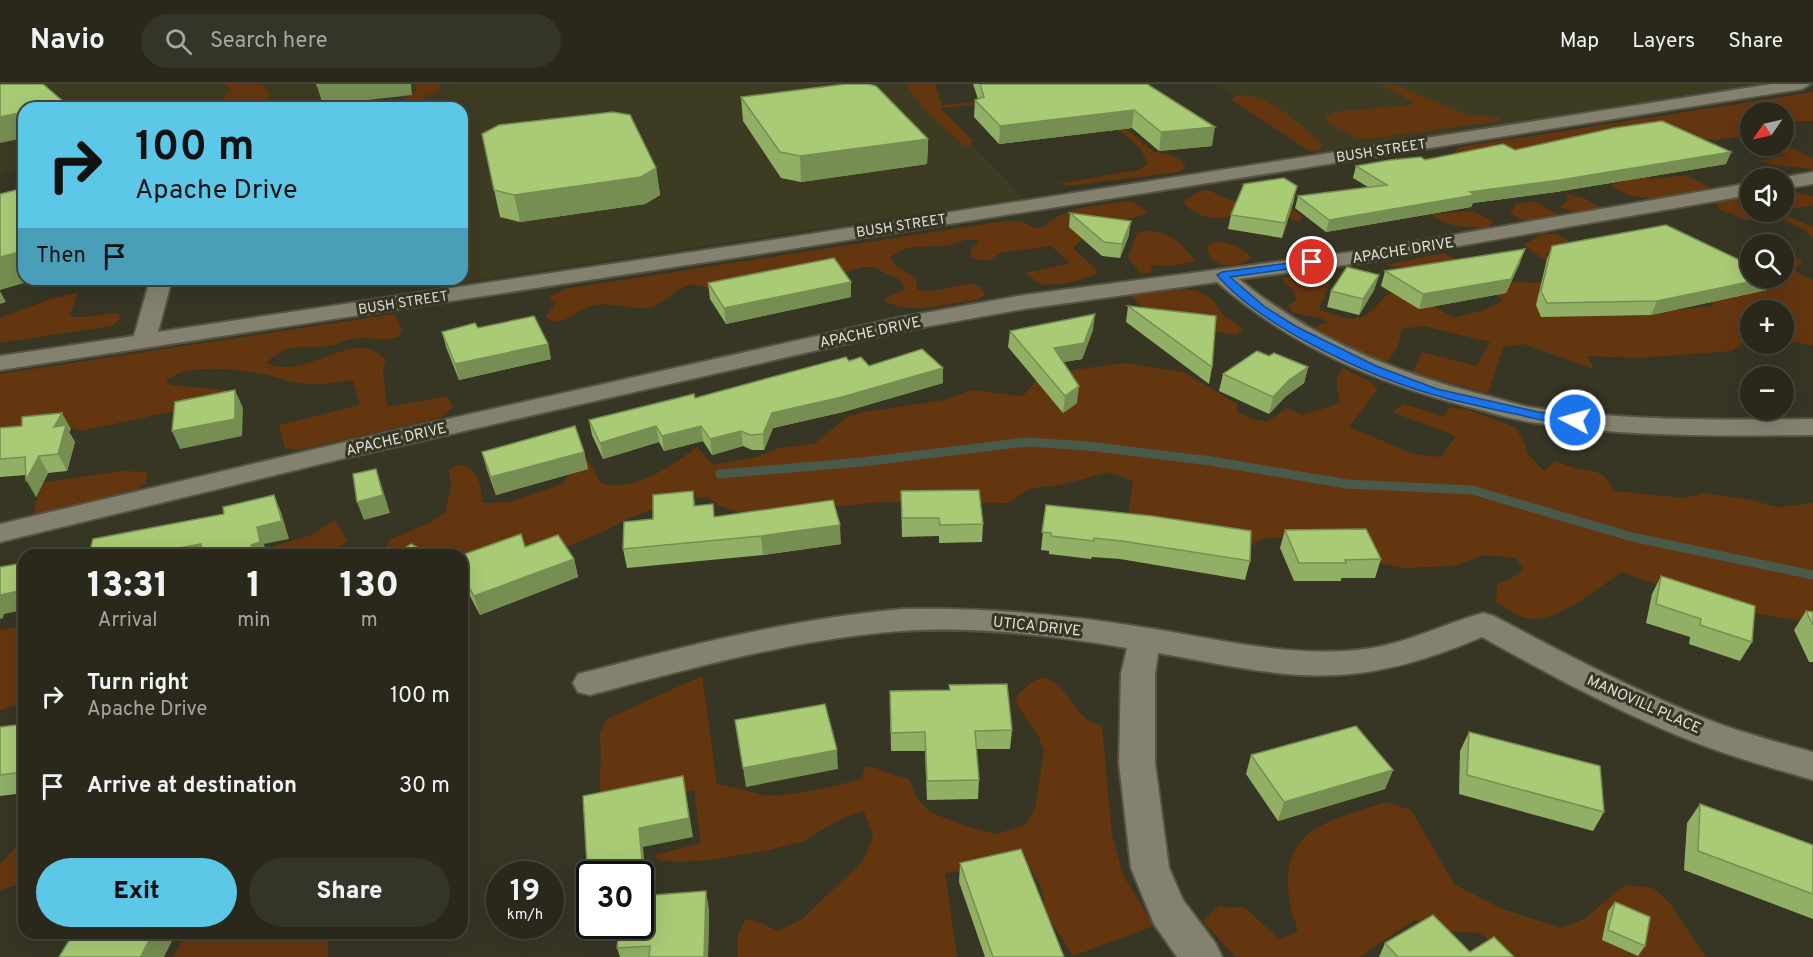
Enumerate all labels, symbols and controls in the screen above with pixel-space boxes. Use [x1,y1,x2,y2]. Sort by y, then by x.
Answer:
search box [141,14,561,68]
text: Navio [30,23,105,59]
icon: search [162,25,195,58]
text: Search here [210,28,327,55]
text: Map [1560,28,1599,55]
text: Layers [1632,28,1695,55]
text: Share [1728,28,1783,55]
north arrow [1740,102,1794,156]
map controls [1740,102,1794,420]
text: 100 m [135,122,254,175]
icon: right [36,126,114,204]
street label: BUSH STREET [1335,136,1427,167]
button: sound [1740,168,1794,222]
text: Apache Drive [135,174,298,208]
street label: BUSH STREET [855,211,947,242]
street label: APACHE DRIVE [1351,234,1455,269]
button: search [1740,234,1794,288]
pin [1286,236,1337,287]
icon: arrive [98,240,131,273]
text: Then [36,243,86,270]
icon: arrive [1295,245,1328,278]
street label: BUSH STREET [357,288,449,319]
button: + [1740,300,1794,354]
street label: APACHE DRIVE [818,314,922,353]
button: − [1740,366,1794,420]
position arrow [1543,388,1607,452]
street label: APACHE DRIVE [344,420,448,461]
text: 13:31 [87,564,168,610]
text: 1 [247,564,261,610]
text: 130 [340,564,399,610]
text: Arrival [98,608,157,634]
text: min [237,608,271,634]
text: m [361,608,378,634]
street label: UTICA DRIVE [992,613,1082,642]
text: Turn right [87,670,189,697]
street label: MANOVILL PLACE [1584,672,1703,739]
icon: right [36,680,69,713]
text: 100 m [390,683,450,710]
text: Apache Drive [87,697,207,723]
icon: arrive [36,770,69,803]
text: Arrive at destination [87,773,297,800]
text: 30 m [399,773,450,800]
button: Exit [36,858,237,927]
button: Share [249,858,450,927]
speed limit sign: 30 [576,861,654,939]
text: 19 [510,874,540,911]
text: km/h [507,906,543,925]

